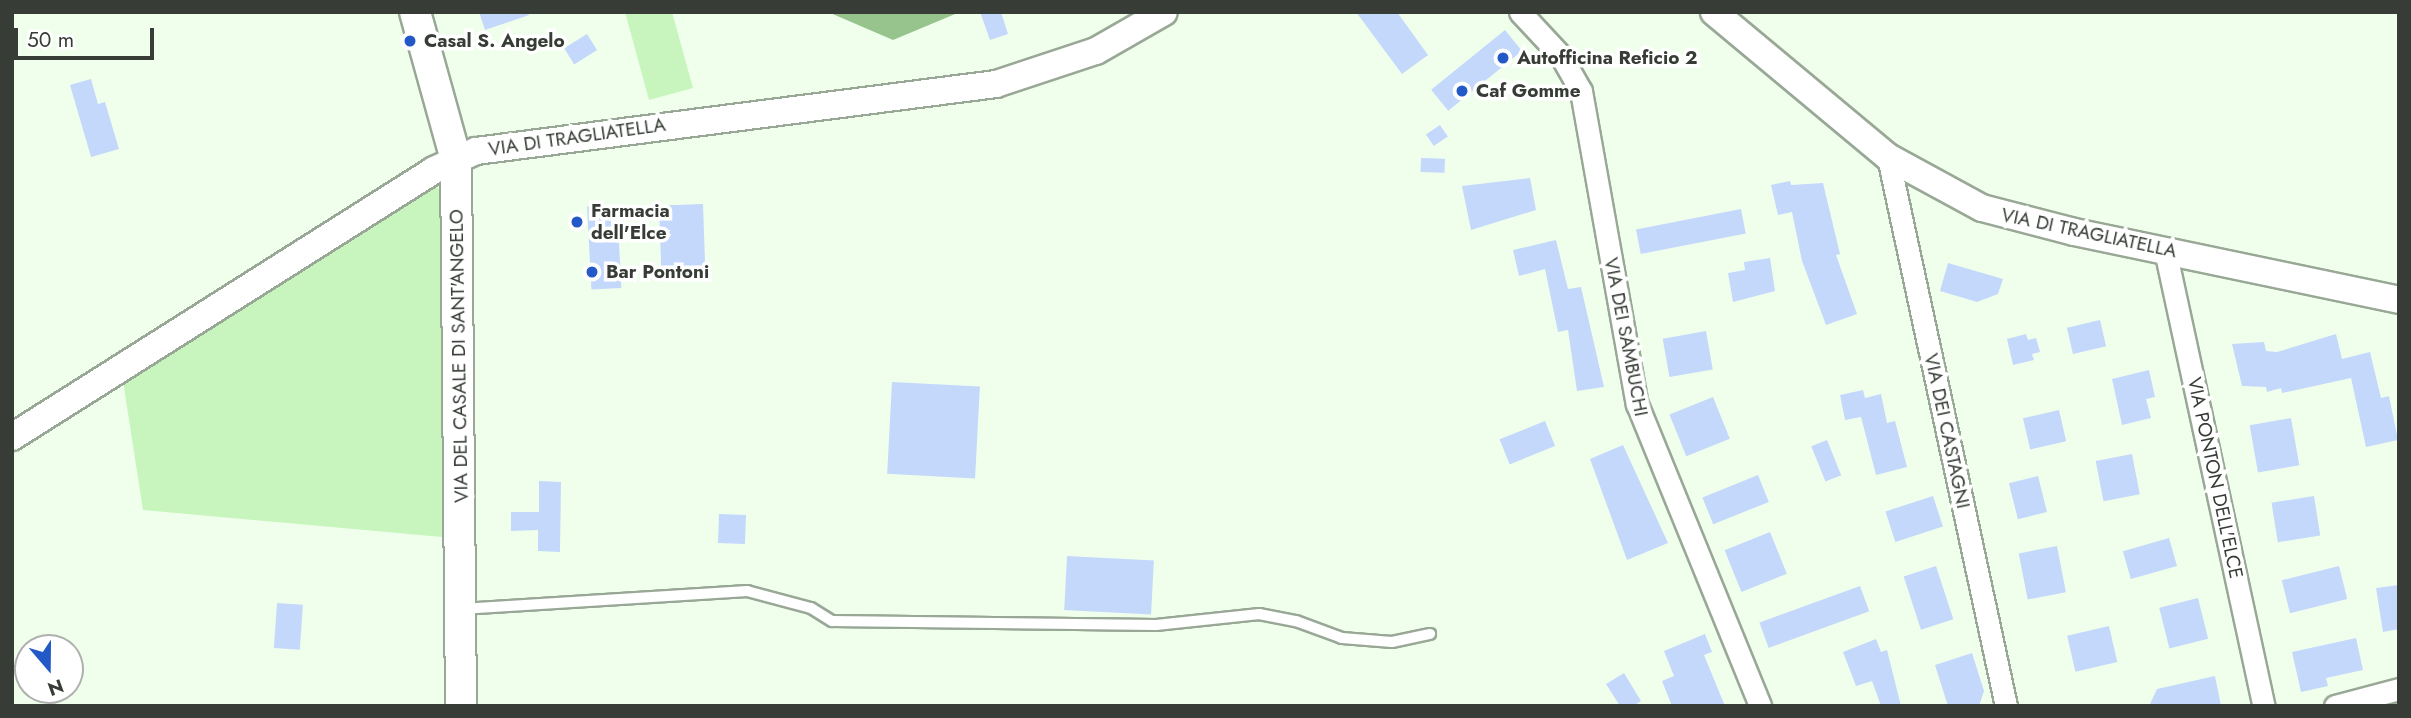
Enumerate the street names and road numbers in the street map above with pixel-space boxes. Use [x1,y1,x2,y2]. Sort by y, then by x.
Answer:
street label: VIA DI TRAGLIATELLA [487,113,667,161]
street label: VIA DI TRAGLIATELLA [1999,203,2179,263]
street label: VIA DEL CASALE DI SANT'ANGELO [445,209,473,503]
street label: VIA DEI SAMBUCHI [1599,256,1653,418]
street label: VIA DEI CASTAGNI [1919,351,1975,511]
street label: VIA PONTON DELL'ELCE [2183,375,2247,581]

